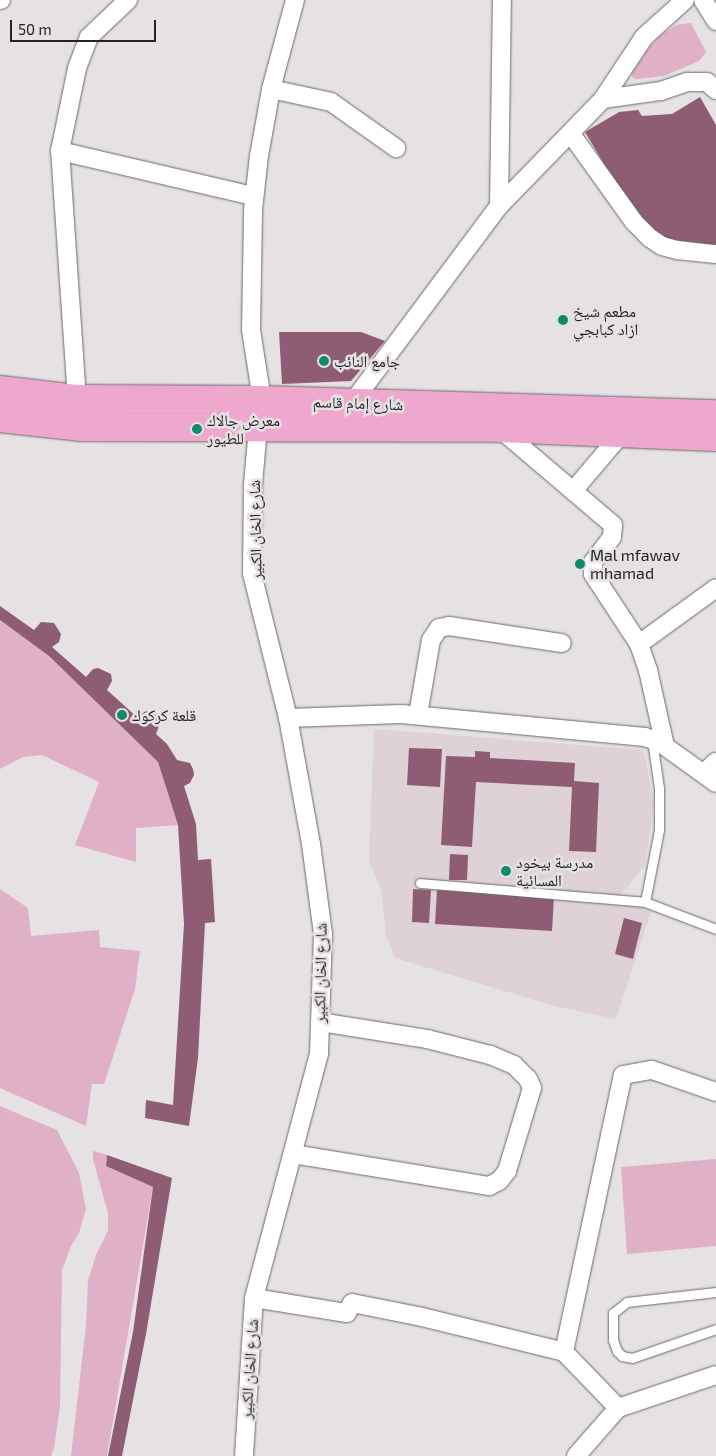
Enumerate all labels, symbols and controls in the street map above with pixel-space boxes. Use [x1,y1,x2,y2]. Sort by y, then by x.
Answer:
scale bar [12,10,159,42]
text: 50 m [18,20,52,38]
place label: مطعم شيخ ازاد كبابجي [573,301,638,339]
marker: مطعم شيخ ازاد كبابجي [557,314,569,326]
place label: جامع النائب [334,351,400,371]
marker: جامع النائب [318,355,330,367]
street label: شارع إمام قاسم [313,392,403,414]
place label: معرض جالاك للطيور [207,410,280,448]
marker: معرض جالاك للطيور [191,423,203,435]
street label: شارع الخان الكبير [245,480,265,580]
place label: Mal mfawav mhamad [590,545,680,583]
marker: Mal mfawav mhamad [574,558,586,570]
place label: قلعة كركوك [132,705,196,725]
marker: قلعة كركوك [116,709,128,721]
place label: مدرسة بيخود المسائية [516,852,593,890]
marker: مدرسة بيخود المسائية [500,865,512,877]
street label: شارع الخان الكبير [310,923,330,1023]
street label: شارع الخان الكبير [236,1318,262,1420]

